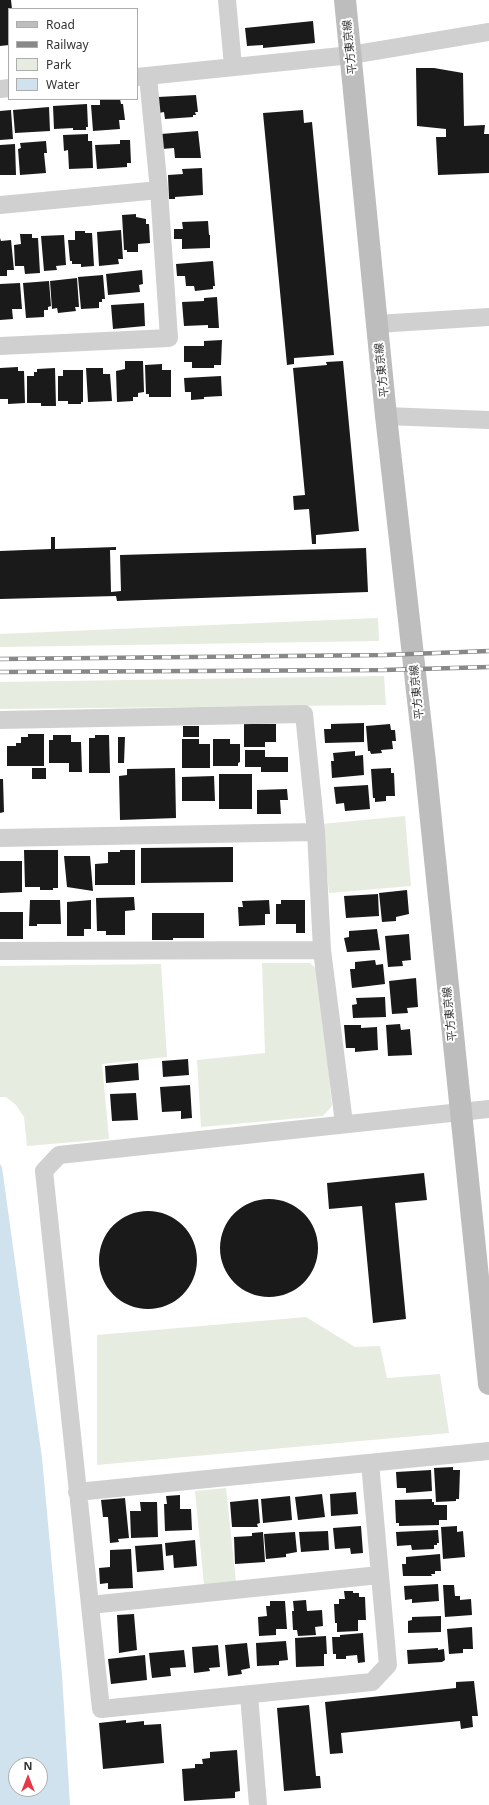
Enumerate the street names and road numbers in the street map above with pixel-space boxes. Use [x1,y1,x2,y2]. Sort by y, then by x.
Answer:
street label: 平方東京線 [341,19,359,75]
street label: 平方東京線 [373,342,391,398]
street label: 平方東京線 [408,664,426,720]
street label: 平方東京線 [441,986,459,1042]

